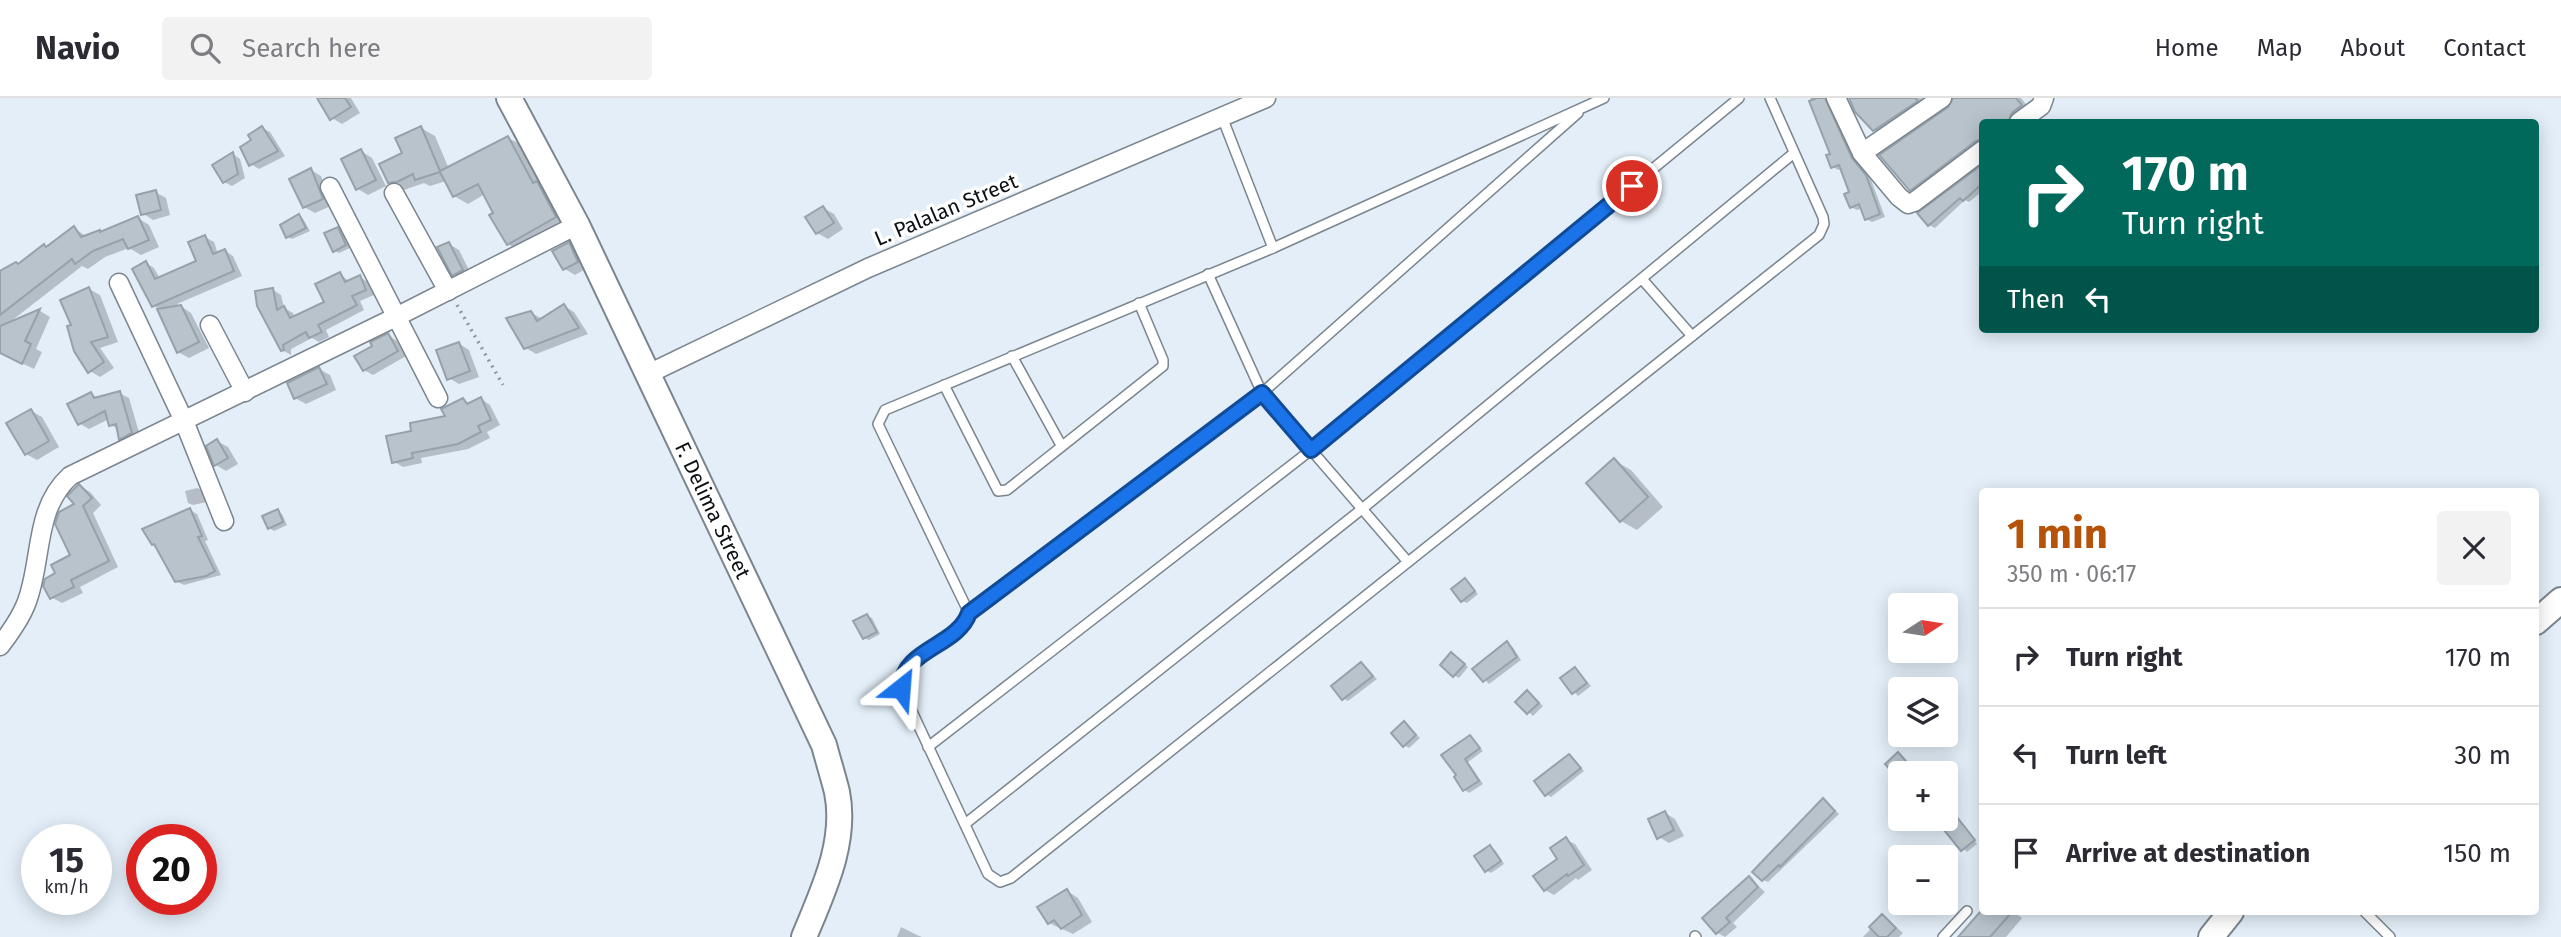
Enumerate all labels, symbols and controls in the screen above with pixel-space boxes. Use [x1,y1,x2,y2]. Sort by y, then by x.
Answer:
search box [162,17,652,80]
text: Navio [35,28,120,68]
icon: search [186,29,224,67]
text: Search here [242,33,381,64]
text: Home [2155,34,2219,62]
text: Map [2257,34,2303,62]
text: About [2341,34,2405,62]
text: Contact [2443,34,2526,62]
text: 170 m [2122,144,2249,203]
icon: right [2007,147,2098,238]
pin [1602,156,1662,216]
icon: arrive [1613,167,1651,205]
street label: L. Palalan Street [871,168,1022,252]
text: Turn right [2122,204,2264,242]
icon: left [2079,280,2117,318]
text: Then [2007,284,2065,315]
street label: F. Delima Street [669,438,756,583]
text: 1 min [2007,509,2108,559]
button: close [2437,511,2511,585]
text: 350 m · 06:17 [2007,560,2136,588]
north arrow [1888,593,1958,663]
map controls [1888,593,1958,915]
icon: right [2007,638,2045,676]
text: Turn right [2066,642,2183,673]
text: 170 m [2445,642,2511,673]
position arrow [864,651,938,725]
button: layers [1888,677,1958,747]
icon: left [2007,736,2045,774]
text: Turn left [2066,740,2167,771]
text: 30 m [2454,740,2511,771]
button: + [1888,761,1958,831]
speed limit sign: 20 [126,824,217,915]
icon: arrive [2007,834,2045,872]
text: Arrive at destination [2066,838,2310,869]
text: 150 m [2443,838,2511,869]
text: 15 [49,839,84,881]
button: − [1888,845,1958,915]
text: km/h [44,876,89,898]

